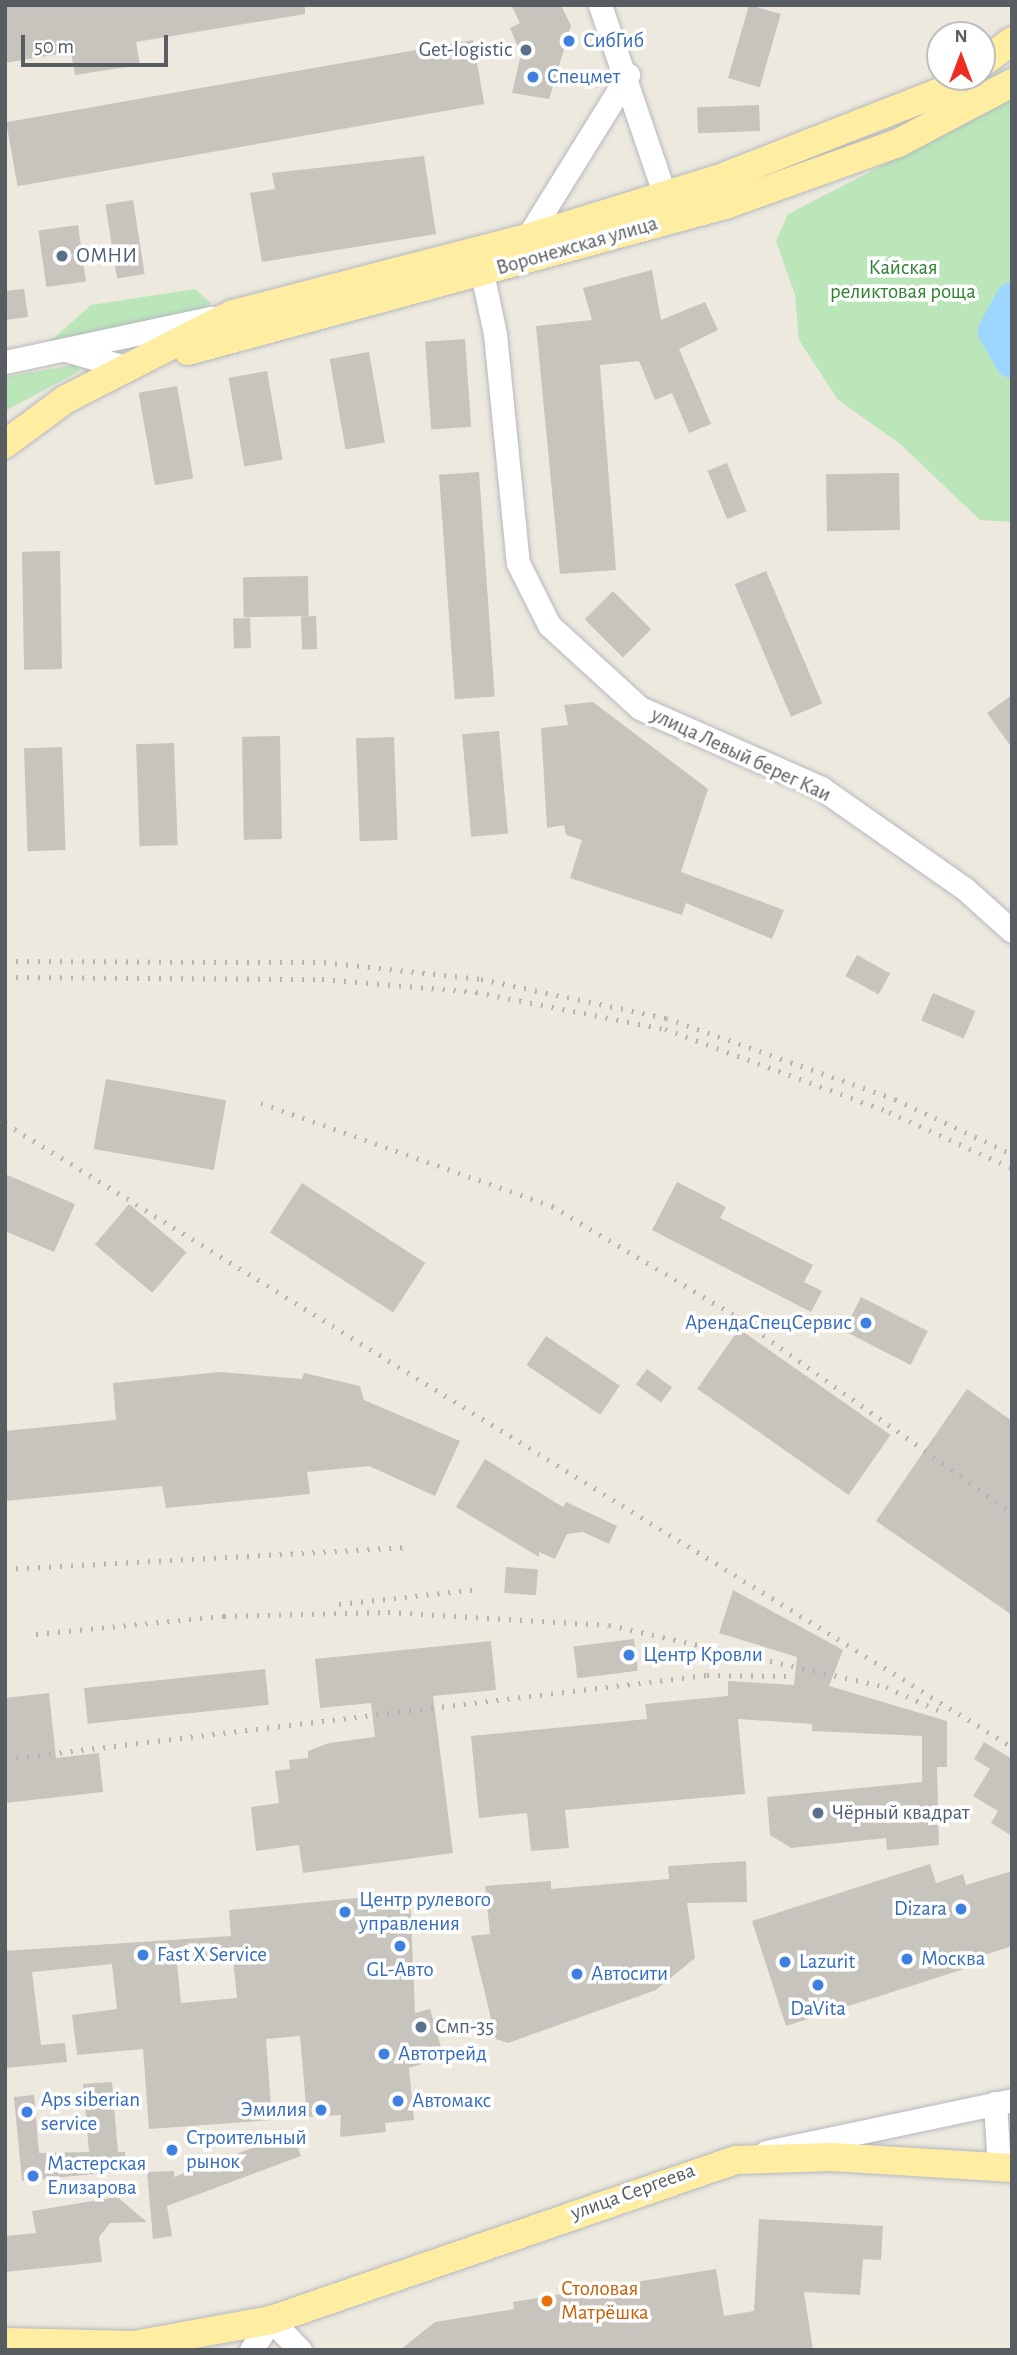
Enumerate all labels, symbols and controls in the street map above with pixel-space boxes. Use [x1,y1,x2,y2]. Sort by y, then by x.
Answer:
scale bar [24,21,172,65]
north arrow [926,21,996,91]
text: N [954,27,968,46]
place label: СибГиб [583,28,644,54]
marker: СибГиб [561,33,577,49]
text: 50 m [34,36,74,57]
place label: Get-logistic [419,37,512,63]
marker: Get-logistic [518,42,534,58]
place label: Спецмет [547,64,620,90]
marker: Спецмет [525,69,541,85]
street label: Воронежская улица [493,211,661,281]
place label: ОМНИ [76,243,137,269]
marker: ОМНИ [54,248,70,264]
park label: Кайская реликтовая роща [830,255,976,305]
street label: улица Левый берег Каи [647,702,835,808]
place label: АрендаСпецСервис [685,1310,852,1336]
marker: АрендаСпецСервис [858,1315,874,1331]
place label: Центр Кровли [643,1642,763,1668]
marker: Центр Кровли [621,1647,637,1663]
place label: Чёрный квадрат [832,1800,970,1826]
marker: Чёрный квадрат [810,1805,826,1821]
place label: Центр рулевого управления [359,1887,491,1937]
place label: Dizara [894,1896,947,1922]
marker: Dizara [953,1901,969,1917]
marker: Центр рулевого управления [337,1904,353,1920]
marker: GL-Авто [392,1938,408,1954]
place label: Fast X Service [157,1942,267,1968]
place label: Москва [921,1946,985,1972]
marker: Fast X Service [135,1947,151,1963]
place label: Lazurit [799,1949,855,1975]
marker: Москва [899,1951,915,1967]
marker: Lazurit [777,1954,793,1970]
place label: GL-Авто [366,1957,434,1983]
place label: Автосити [591,1961,668,1987]
marker: Автосити [569,1966,585,1982]
marker: DaVita [810,1977,826,1993]
place label: DaVita [790,1996,846,2022]
place label: Смп-35 [435,2014,494,2040]
marker: Смп-35 [413,2019,429,2035]
place label: Автотрейд [398,2041,487,2067]
marker: Автотрейд [376,2046,392,2062]
place label: Aps siberian service [41,2087,140,2137]
place label: Автомакс [412,2088,491,2114]
marker: Автомакс [390,2093,406,2109]
place label: Эмилия [241,2097,307,2123]
marker: Эмилия [313,2102,329,2118]
marker: Aps siberian service [19,2104,35,2120]
place label: Строительный рынок [186,2125,307,2175]
marker: Строительный рынок [164,2142,180,2158]
place label: Мастерская Елизарова [47,2151,146,2201]
street label: улица Сергеева [567,2158,699,2226]
marker: Мастерская Елизарова [25,2168,41,2184]
place label: Столовая Матрёшка [561,2276,649,2326]
marker: Столовая Матрёшка [539,2293,555,2309]

